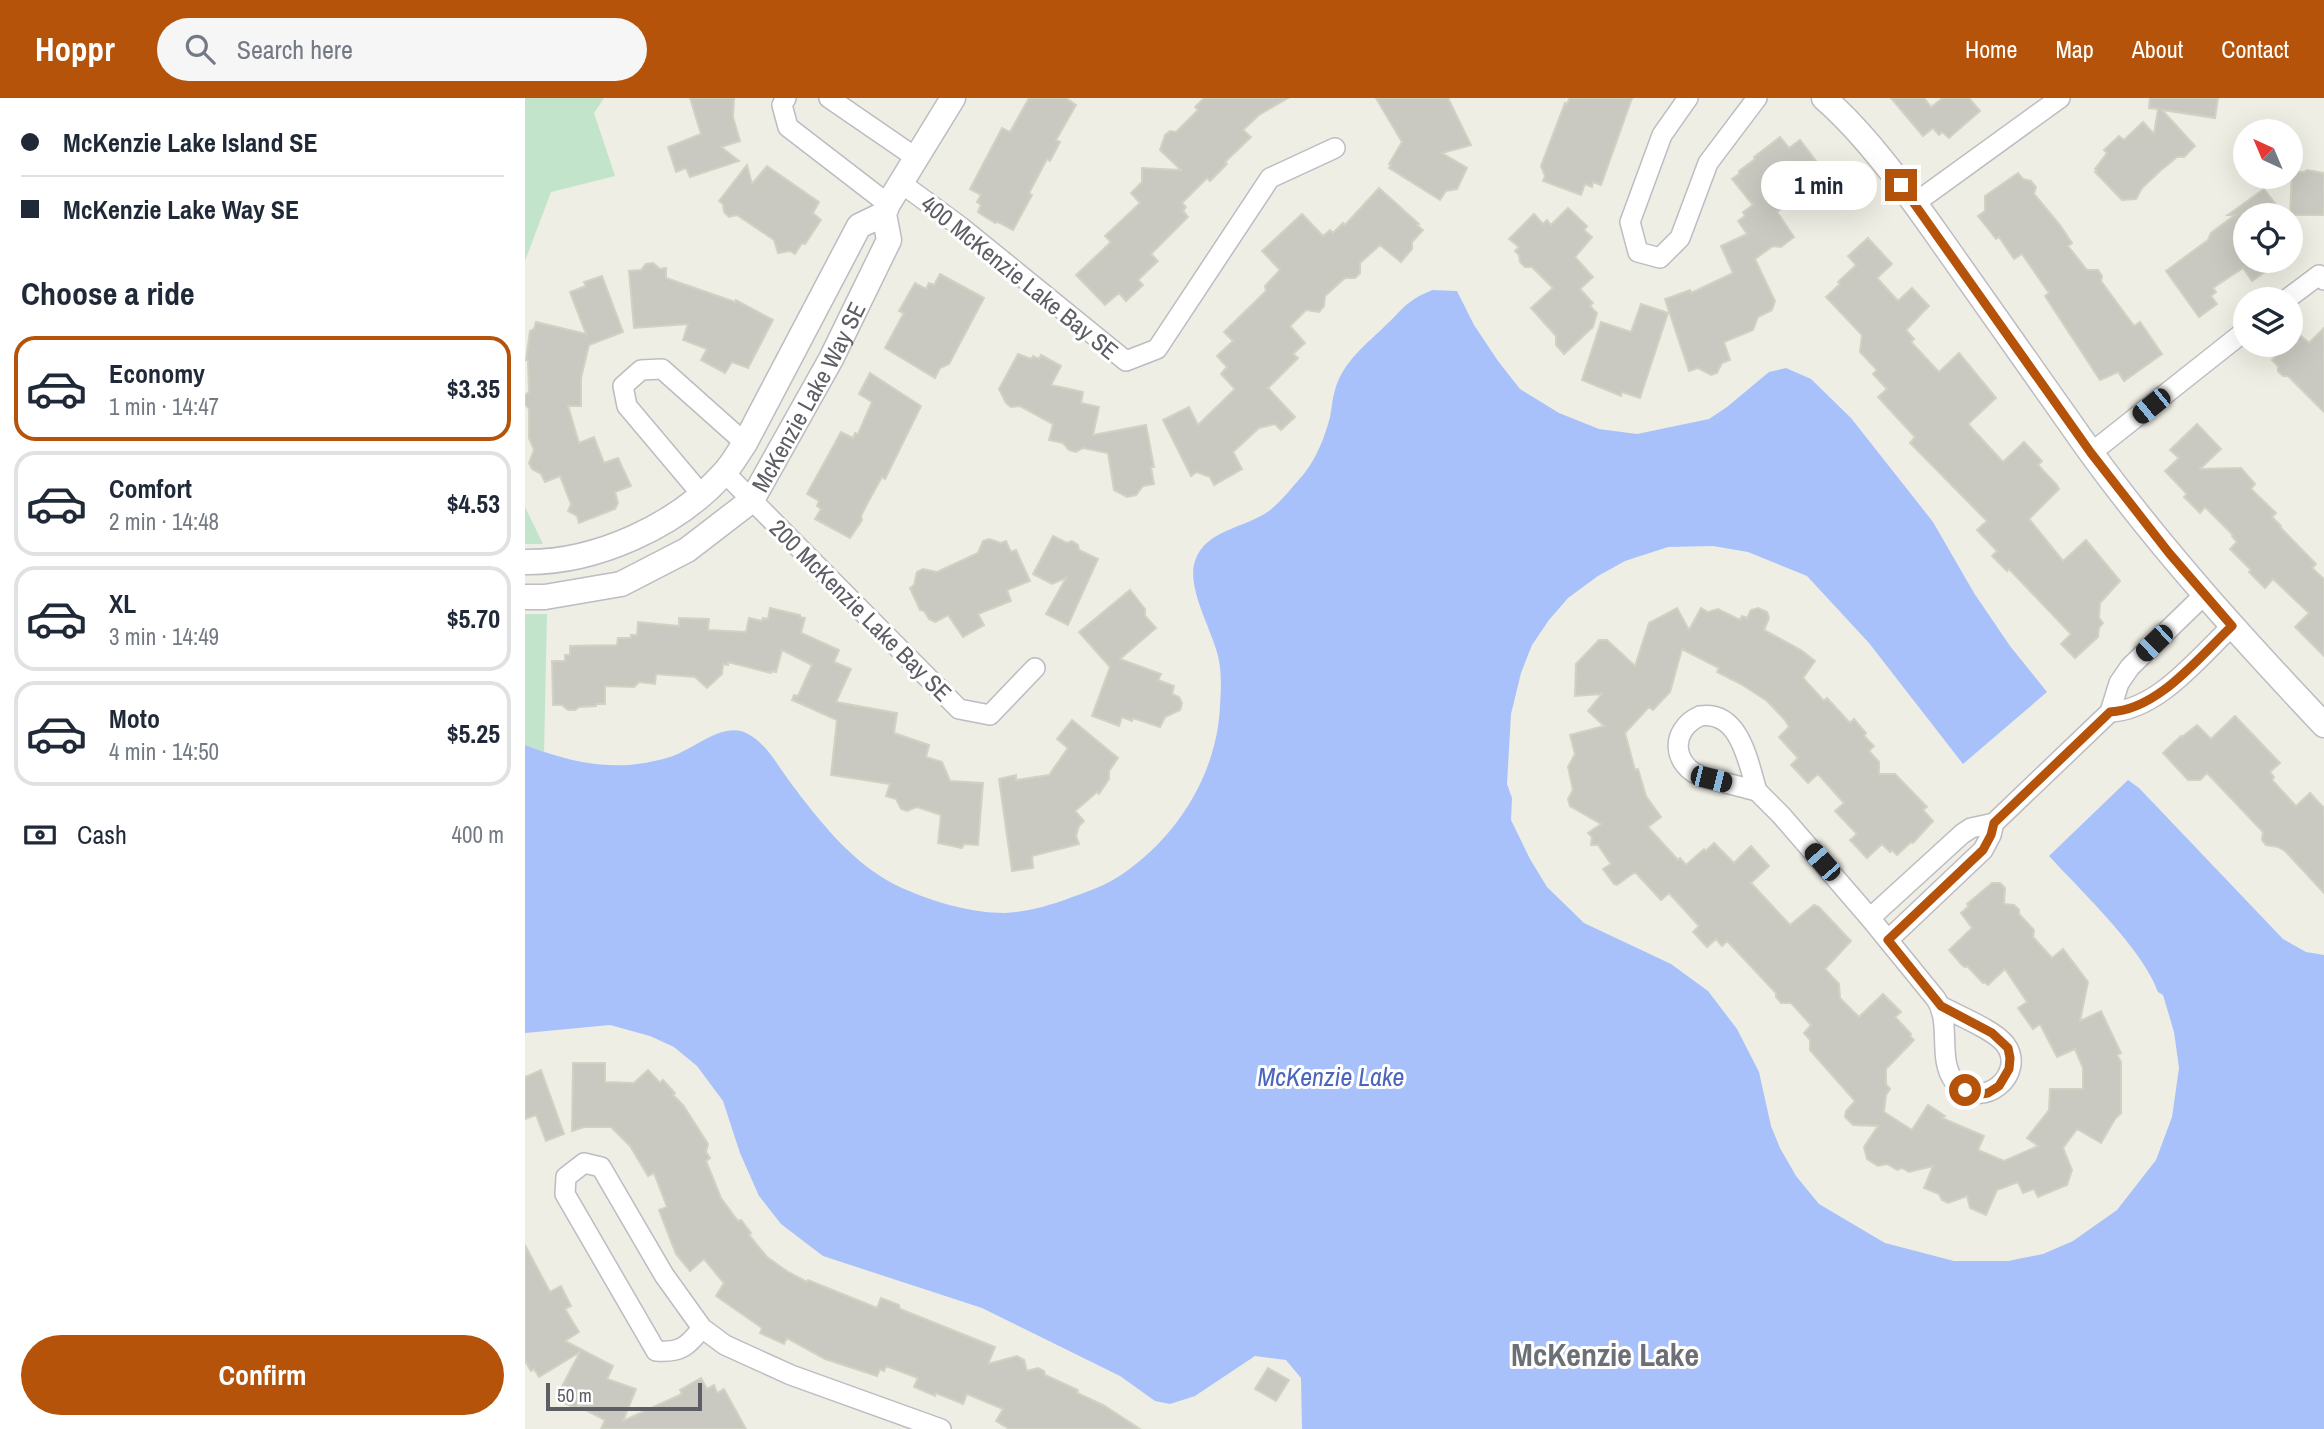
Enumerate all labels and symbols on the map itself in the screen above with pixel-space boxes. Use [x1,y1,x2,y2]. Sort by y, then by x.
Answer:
north arrow [2233,119,2303,189]
callout: 1 min [1761,160,1877,210]
route end [1885,169,1917,201]
street label: 400 McKenzie Lake Bay SE [915,187,1125,367]
street label: McKenzie Lake Way SE [744,296,872,498]
car [2129,385,2174,427]
street label: 200 McKenzie Lake Bay SE [763,512,959,708]
car [2132,621,2177,665]
car [1689,764,1734,794]
car [1801,839,1844,885]
water label: McKenzie Lake [1258,1059,1404,1094]
route start [1949,1074,1981,1106]
district label: McKenzie Lake [1511,1333,1699,1376]
scale bar [546,1380,702,1412]

